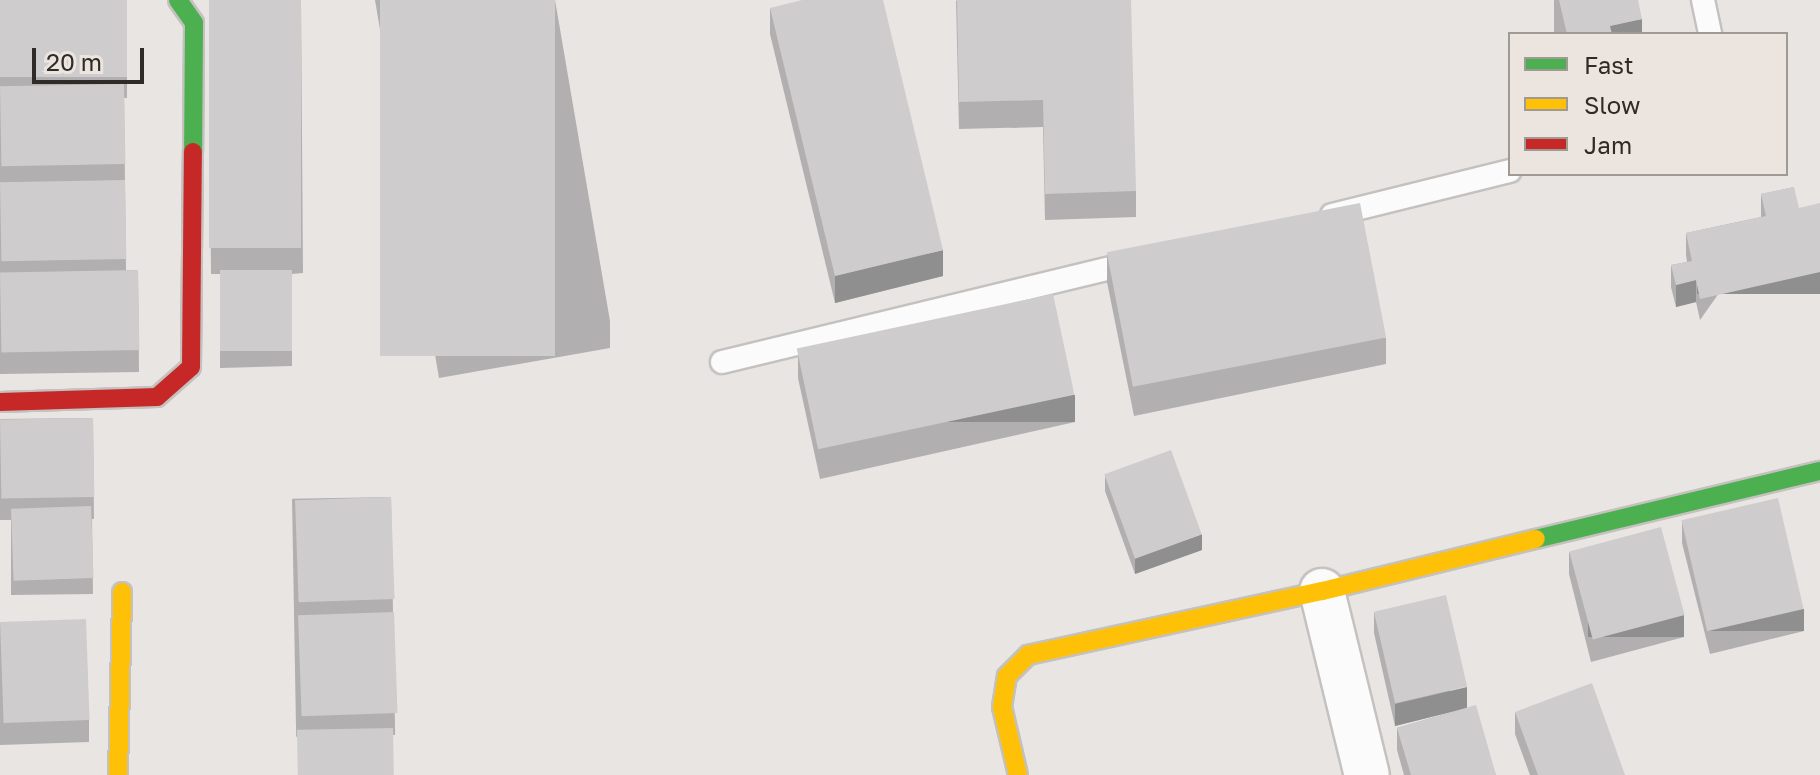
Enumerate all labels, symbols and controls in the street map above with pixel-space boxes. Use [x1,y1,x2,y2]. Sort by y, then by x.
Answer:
scale bar [36,32,148,82]
legend [1508,32,1788,176]
text: 20 m [46,47,102,76]
text: Fast [1584,50,1634,79]
text: Slow [1584,90,1640,119]
text: Jam [1584,130,1632,159]

